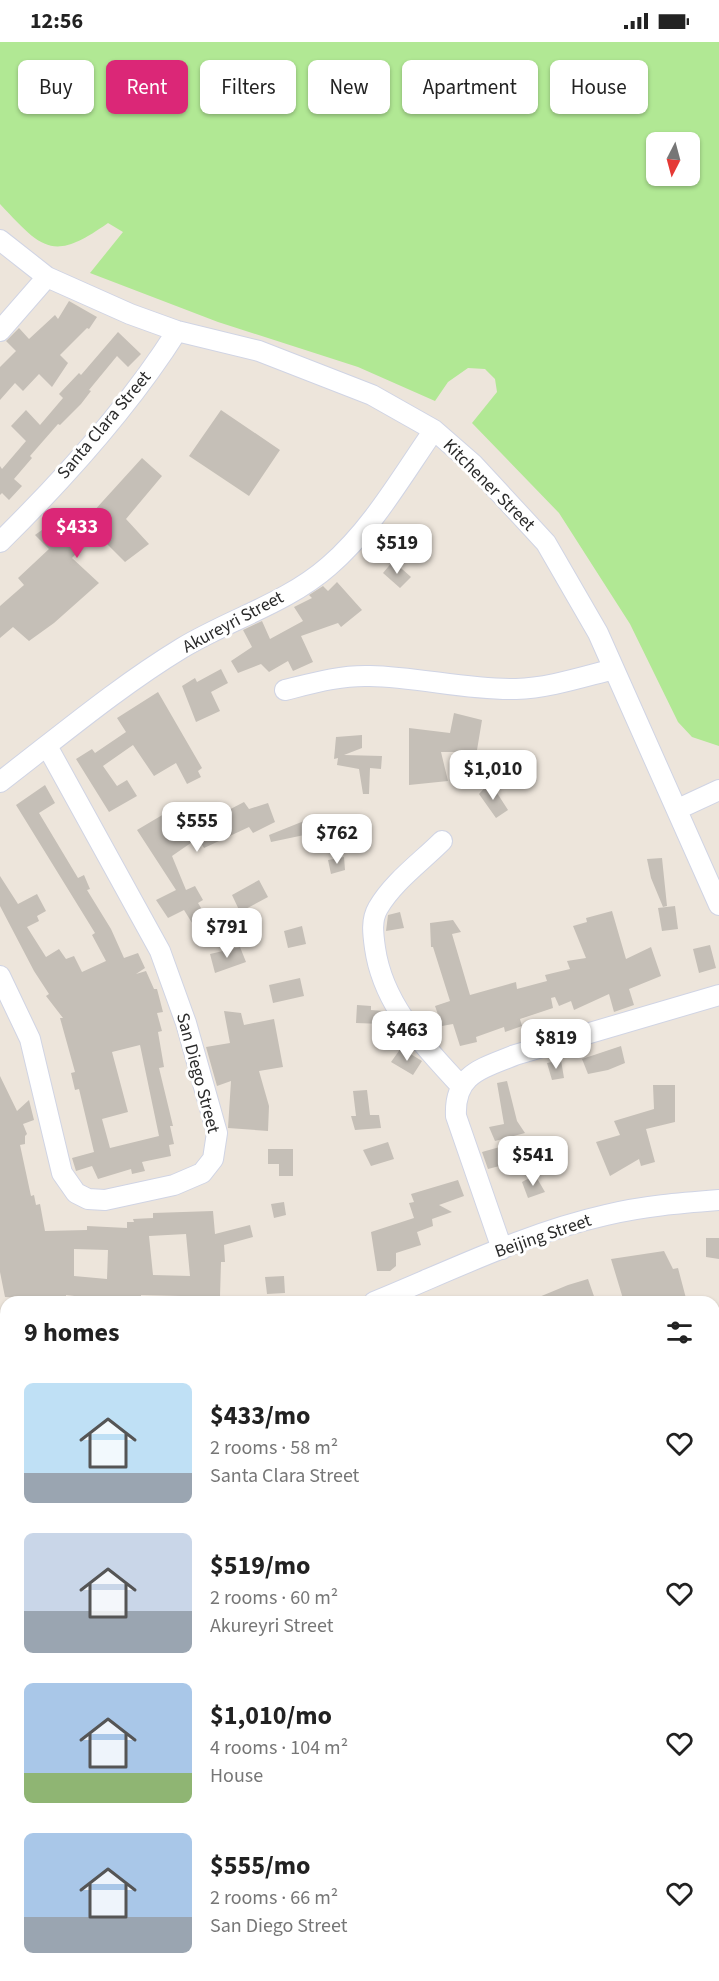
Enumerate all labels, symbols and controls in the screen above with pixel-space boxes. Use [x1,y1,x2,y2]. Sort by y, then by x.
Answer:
text: 12:56 [30,5,83,37]
chip: Buy [18,60,94,114]
chip: Rent [106,60,188,114]
chip: Filters [200,60,296,114]
chip: New [308,60,390,114]
chip: Apartment [402,60,538,114]
chip: House [550,60,648,114]
north arrow [646,132,700,186]
map controls [646,132,700,186]
street label: Santa Clara Street [51,365,157,485]
street label: Kitchener Street [437,433,541,537]
pin: $433 [41,508,113,559]
text: $433 [56,513,98,541]
pin: $519 [361,524,433,575]
text: $519 [376,529,418,557]
street label: Akureyri Street [178,585,288,659]
pin: $1,010 [444,750,542,801]
text: $1,010 [464,755,522,783]
pin: $555 [161,802,233,853]
text: $555 [176,807,218,835]
pin: $762 [301,814,373,865]
text: $762 [316,819,358,847]
pin: $791 [191,908,263,959]
text: $791 [206,913,248,941]
street label: San Diego Street [170,1010,226,1136]
pin: $463 [371,1011,443,1062]
text: $463 [386,1016,428,1044]
pin: $819 [520,1019,592,1070]
text: $819 [535,1024,577,1052]
pin: $541 [497,1136,569,1187]
text: $541 [512,1141,554,1169]
street label: Beijing Street [491,1208,595,1264]
text: 9 homes [24,1314,119,1351]
icon: filters [663,1316,696,1349]
text: $433/mo [210,1397,310,1434]
icon: home [72,1407,144,1479]
icon: heart [663,1427,696,1460]
text: 2 rooms · 58 m² [210,1434,338,1462]
text: Santa Clara Street [210,1462,359,1490]
text: $519/mo [210,1547,310,1584]
icon: home [72,1557,144,1629]
icon: heart [663,1577,696,1610]
text: 2 rooms · 60 m² [210,1584,338,1612]
text: Akureyri Street [210,1612,333,1640]
text: $1,010/mo [210,1697,332,1734]
icon: home [72,1707,144,1779]
icon: heart [663,1727,696,1760]
text: 4 rooms · 104 m² [210,1734,348,1762]
text: House [210,1762,263,1790]
text: $555/mo [210,1847,310,1884]
icon: home [72,1857,144,1929]
icon: heart [663,1877,696,1910]
text: 2 rooms · 66 m² [210,1884,338,1912]
text: San Diego Street [210,1912,347,1940]

